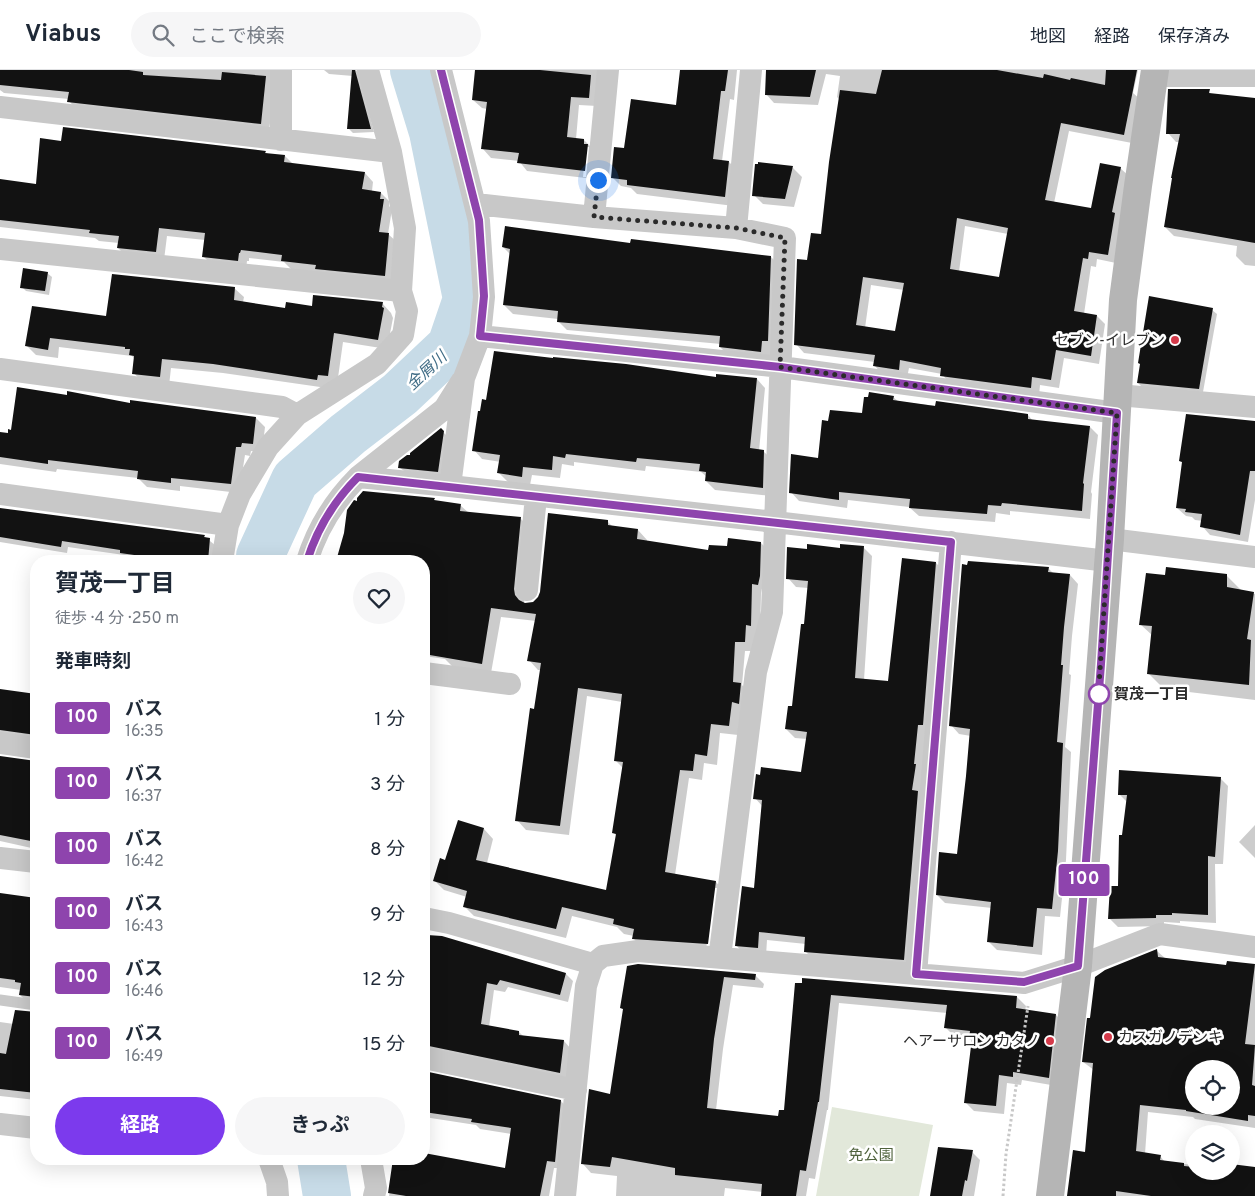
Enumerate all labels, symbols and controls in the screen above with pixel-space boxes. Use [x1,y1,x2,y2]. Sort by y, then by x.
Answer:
search box [131,12,481,57]
text: Viabus [25,20,101,50]
icon: search [149,21,177,49]
text: ここで検索 [189,25,284,49]
text: 地図 [1030,26,1066,49]
text: 経路 [1094,26,1130,49]
text: 保存済み [1158,26,1230,49]
your location [586,168,611,193]
place label: セブン-イレブン [1054,332,1165,351]
marker: セブン-イレブン [1169,334,1181,346]
water label: 金屑川 [403,346,453,395]
text: 賀茂一丁目 [55,570,175,600]
button: heart [353,572,405,624]
text: 徒歩 · 4 分 · 250 m [55,609,179,629]
text: 発車時刻 [55,650,131,674]
marker: 賀茂一丁目 [1088,683,1110,705]
place label: 賀茂一丁目 [1114,686,1189,705]
text: バス [125,698,163,722]
text: 100 [67,706,98,729]
text: 1 分 [374,708,405,732]
text: 16:35 [125,722,164,742]
text: バス [125,763,163,787]
text: 100 [67,771,98,794]
text: 3 分 [370,773,405,797]
text: 16:37 [125,787,162,807]
text: バス [125,828,163,852]
text: 100 [67,836,98,859]
text: 8 分 [370,838,405,862]
text: 16:42 [125,852,164,872]
line badge: 100 [1055,864,1113,896]
text: 100 [1069,868,1099,891]
text: バス [125,893,163,917]
text: 100 [67,901,98,924]
text: 9 分 [370,903,405,927]
text: 16:43 [125,917,164,937]
text: バス [125,958,163,982]
text: 100 [67,966,98,989]
text: 12 分 [363,968,405,992]
text: 16:46 [125,982,164,1002]
text: バス [125,1023,163,1047]
place label: カスガノデンキ [1118,1029,1223,1048]
text: 100 [67,1031,98,1054]
marker: カスガノデンキ [1102,1031,1114,1043]
text: 15 分 [363,1033,405,1057]
place label: ヘアーサロン カタノ [903,1033,1040,1052]
marker: ヘアーサロン カタノ [1044,1035,1056,1047]
text: 16:49 [125,1047,163,1067]
map controls [1185,1060,1240,1180]
button: locate [1185,1060,1240,1115]
button: 経路 [55,1097,225,1155]
button: きっぷ [235,1097,405,1155]
button: layers [1185,1125,1240,1180]
park label: 免公園 [848,1147,894,1166]

